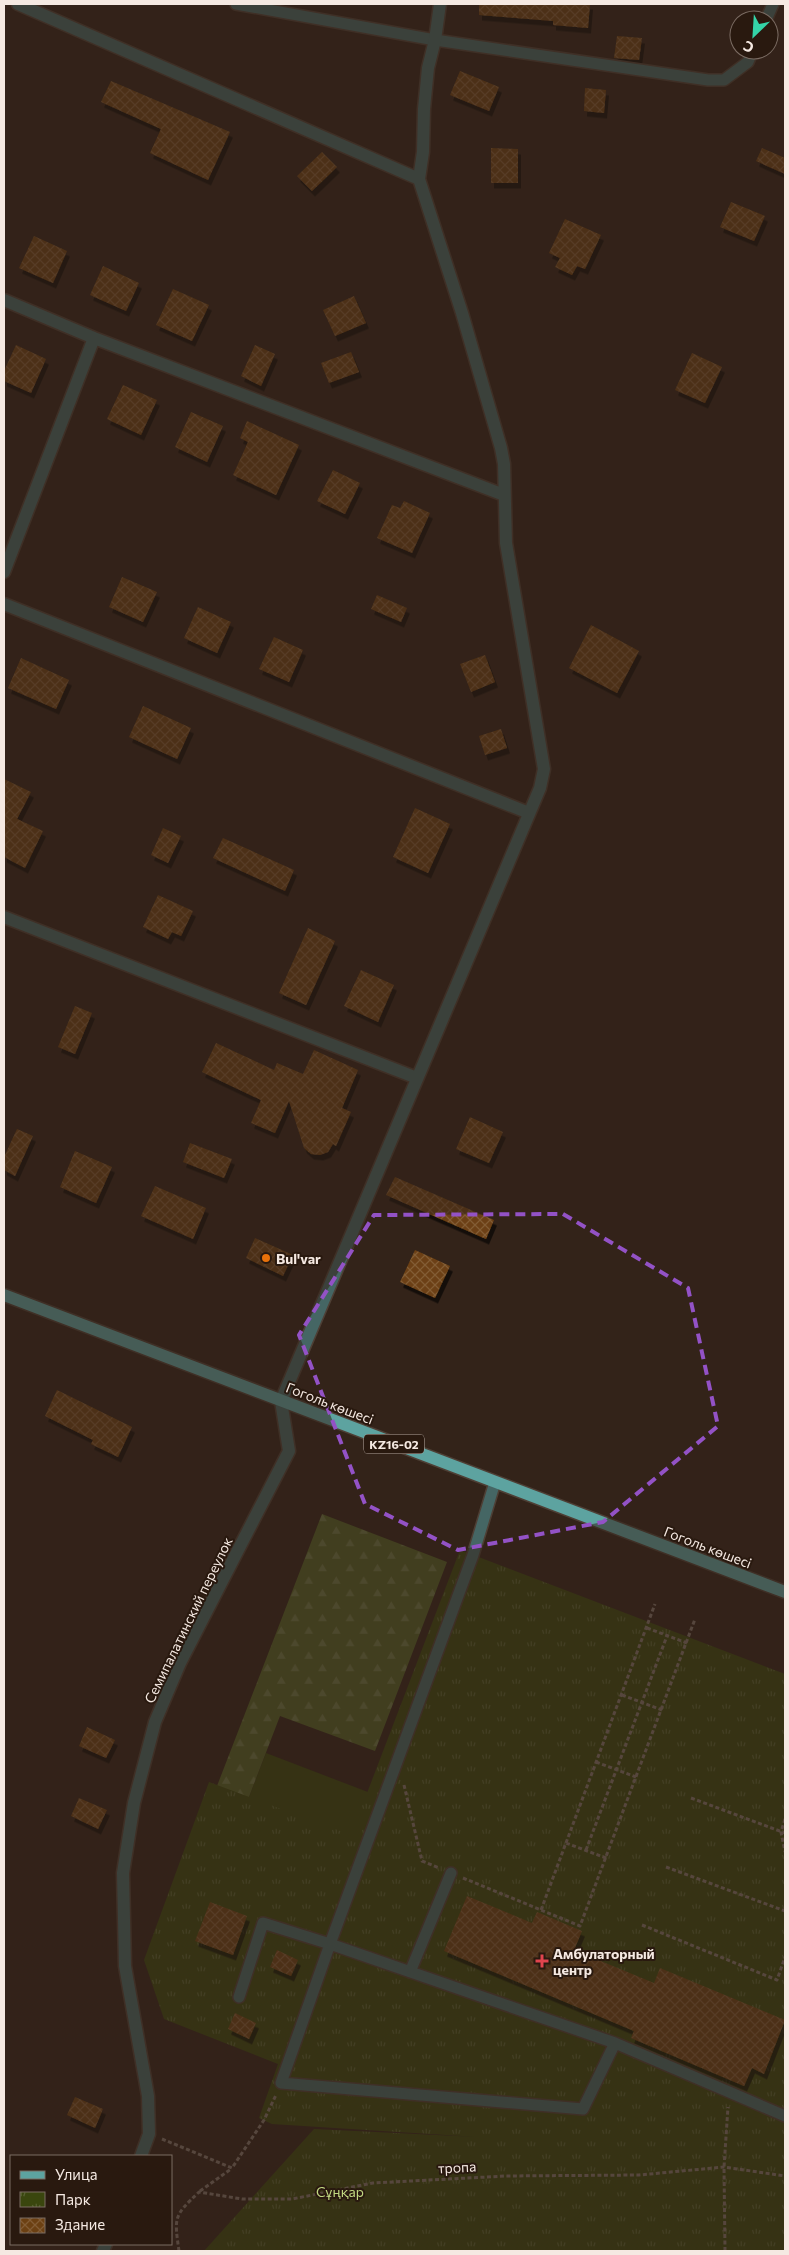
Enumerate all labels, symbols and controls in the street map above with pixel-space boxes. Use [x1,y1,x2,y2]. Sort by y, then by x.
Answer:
north arrow [729,10,779,60]
text: С [740,38,756,57]
place label: Bul'var [276,1250,321,1267]
marker: Bul'var [260,1252,272,1264]
street label: Гоголь көшесі [284,1378,376,1428]
road number: KZ16-02 [364,1435,424,1454]
street label: Гоголь көшесі [662,1522,754,1572]
street label: Семипалатинский переулок [140,1534,236,1706]
place label: Амбулаторный центр [553,1945,655,1978]
marker: Амбулаторный центр [535,1954,549,1968]
legend [10,2155,172,2245]
street label: тропа [437,2158,477,2176]
text: Улица [55,2165,97,2183]
park label: Сұңқар [316,2183,364,2200]
text: Парк [55,2190,91,2208]
text: Здание [55,2215,105,2233]

